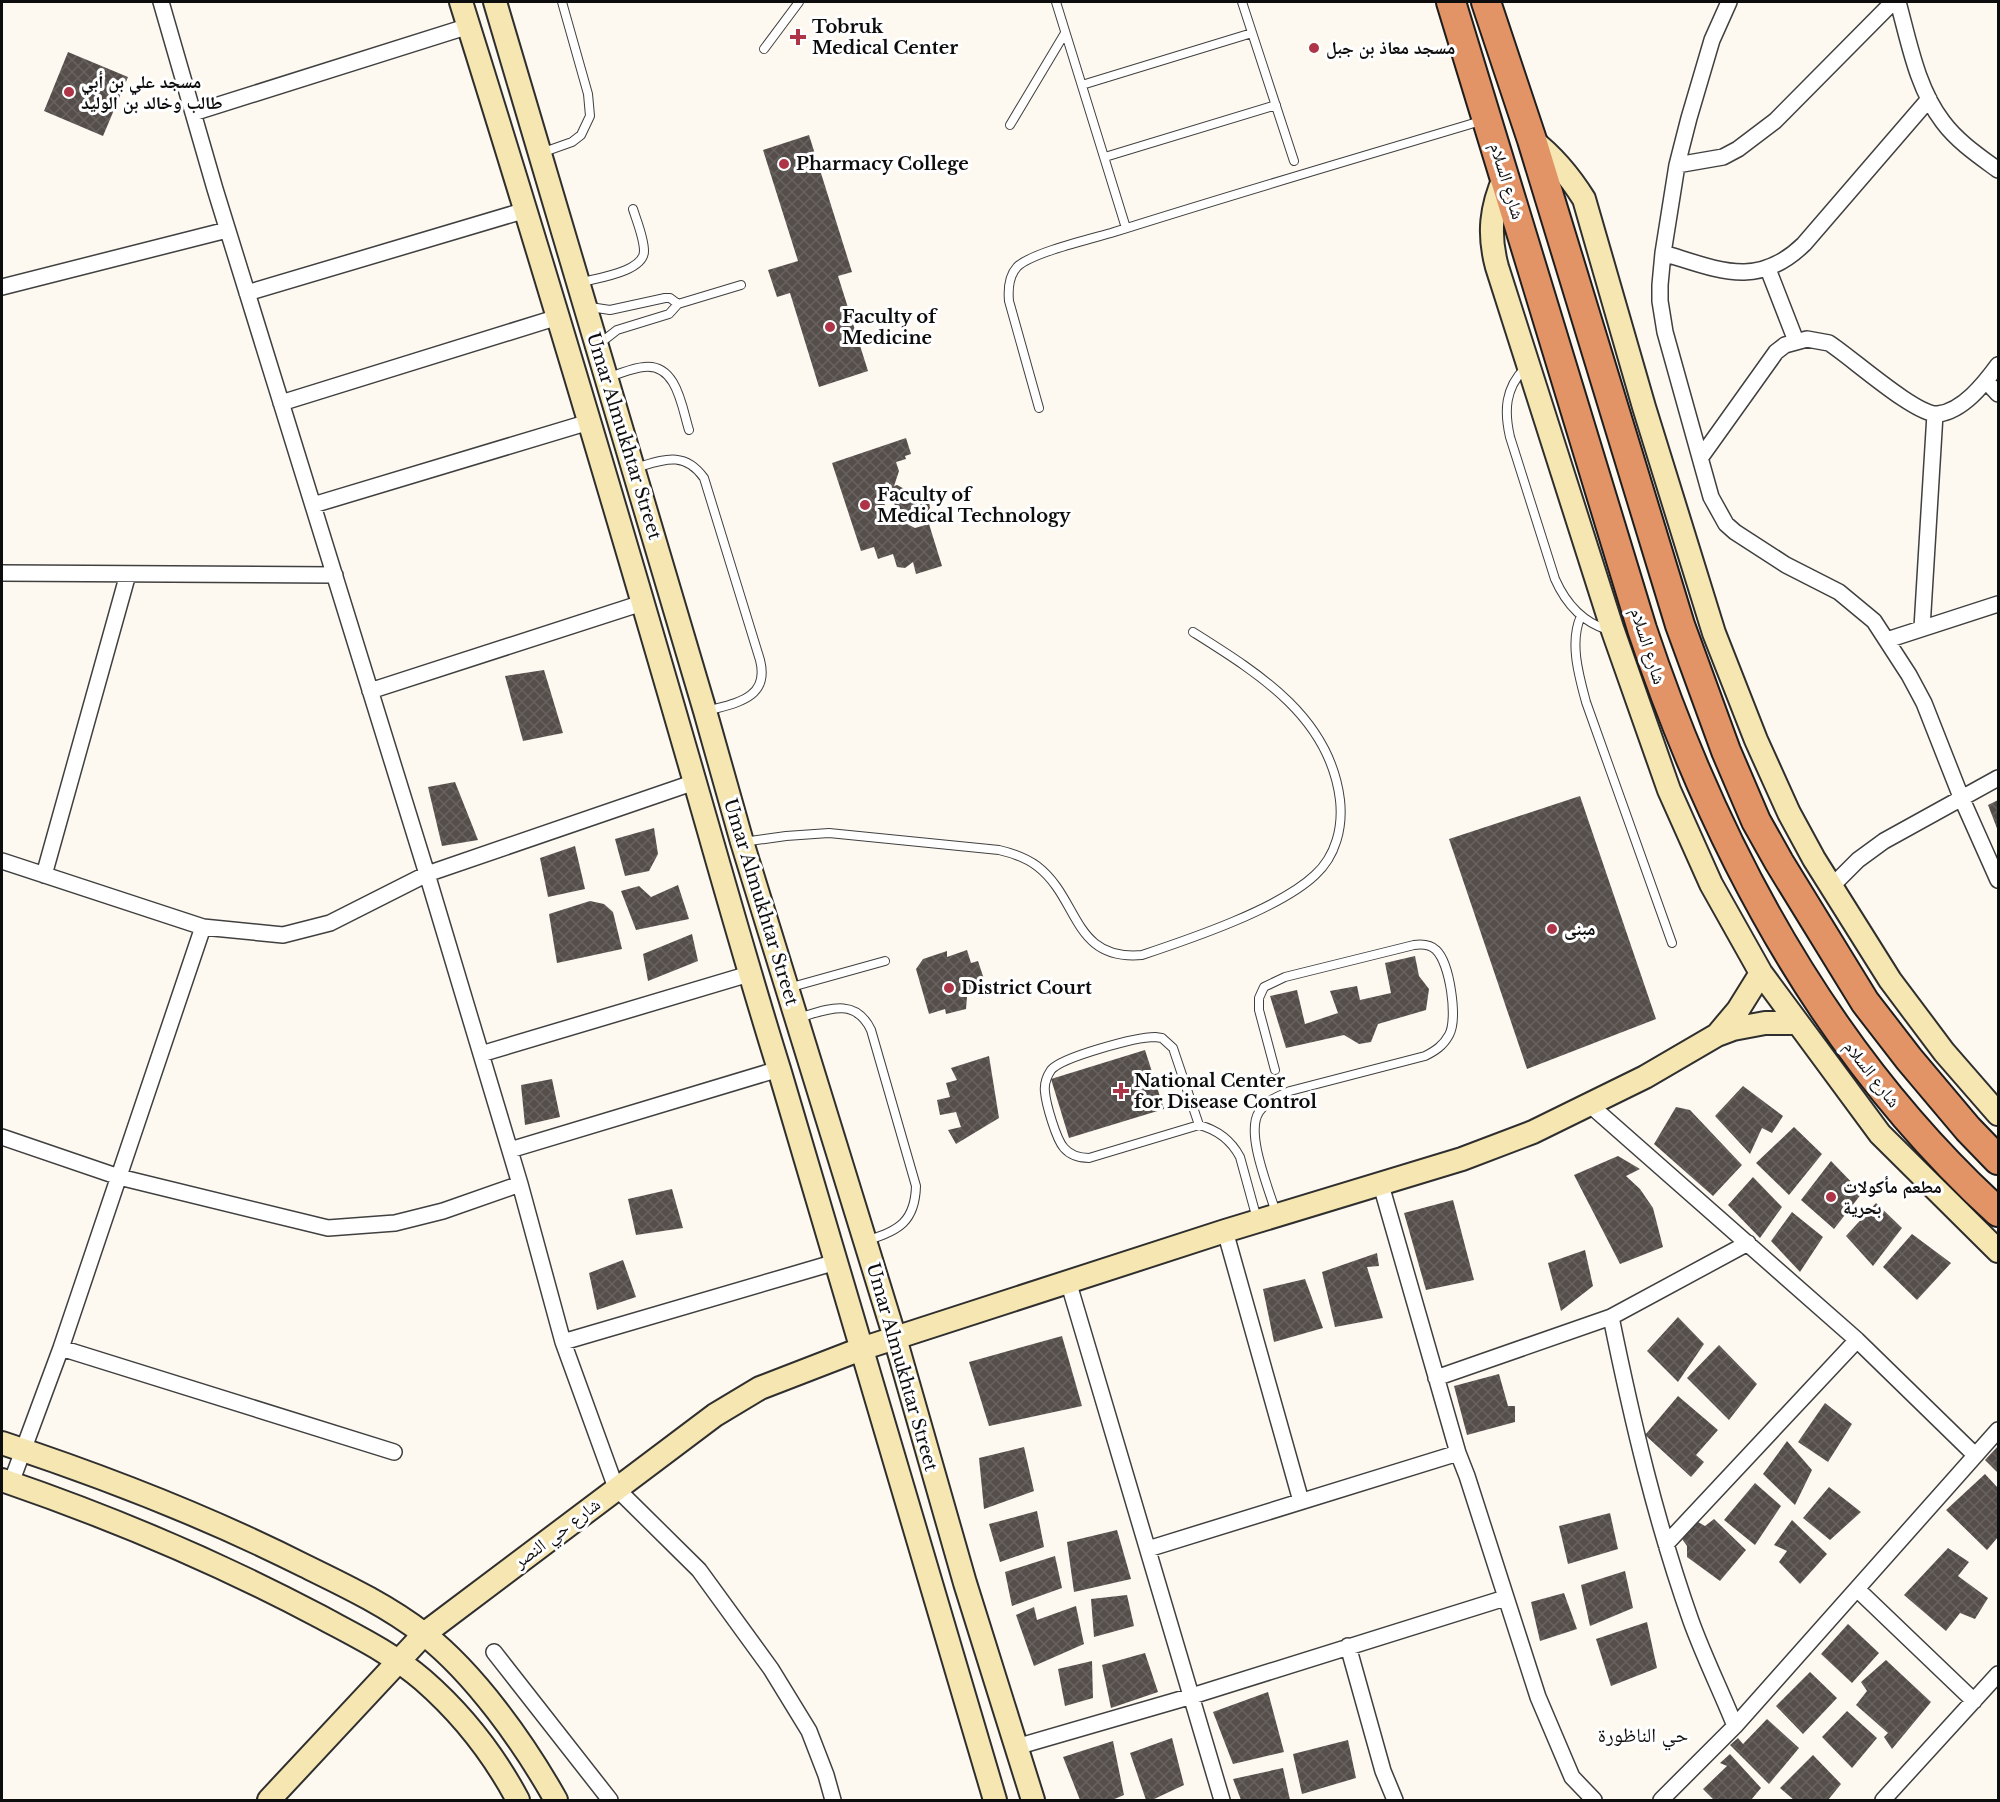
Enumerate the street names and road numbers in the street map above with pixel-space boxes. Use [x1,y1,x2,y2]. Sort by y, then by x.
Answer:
street label: شارع السلام [1484,140,1529,222]
street label: Umar Almukhtar Street [582,330,666,542]
street label: شارع السلام [1624,605,1671,687]
street label: Umar Almukhtar Street [719,796,803,1008]
street label: شارع السلام [1838,1036,1905,1113]
street label: Umar Almukhtar Street [862,1260,942,1474]
street label: شارع حي النصر [508,1493,607,1576]

